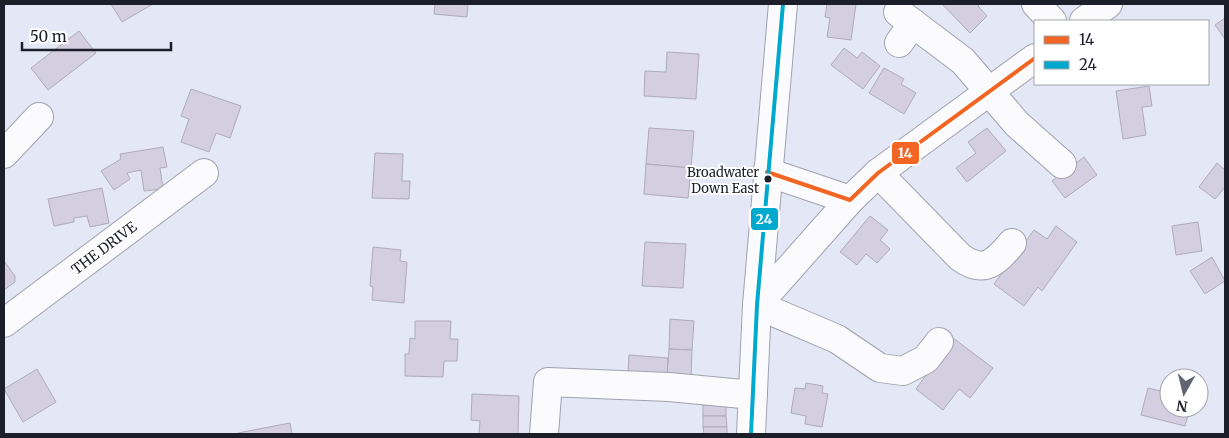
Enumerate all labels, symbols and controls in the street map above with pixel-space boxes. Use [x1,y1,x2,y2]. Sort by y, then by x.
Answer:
scale bar [22,20,171,52]
legend [1034,20,1209,85]
text: 50 m [30,27,67,46]
text: 14 [1079,30,1094,49]
text: 24 [1079,55,1097,74]
line badge: 14 [891,141,920,165]
text: 14 [898,144,912,162]
place label: Broadwater Down East [687,164,759,197]
marker: Broadwater Down East [763,174,773,184]
line badge: 24 [750,207,779,231]
text: 24 [756,210,773,228]
street label: THE DRIVE [68,218,140,278]
north arrow [1159,368,1209,418]
text: N [1175,396,1189,416]

